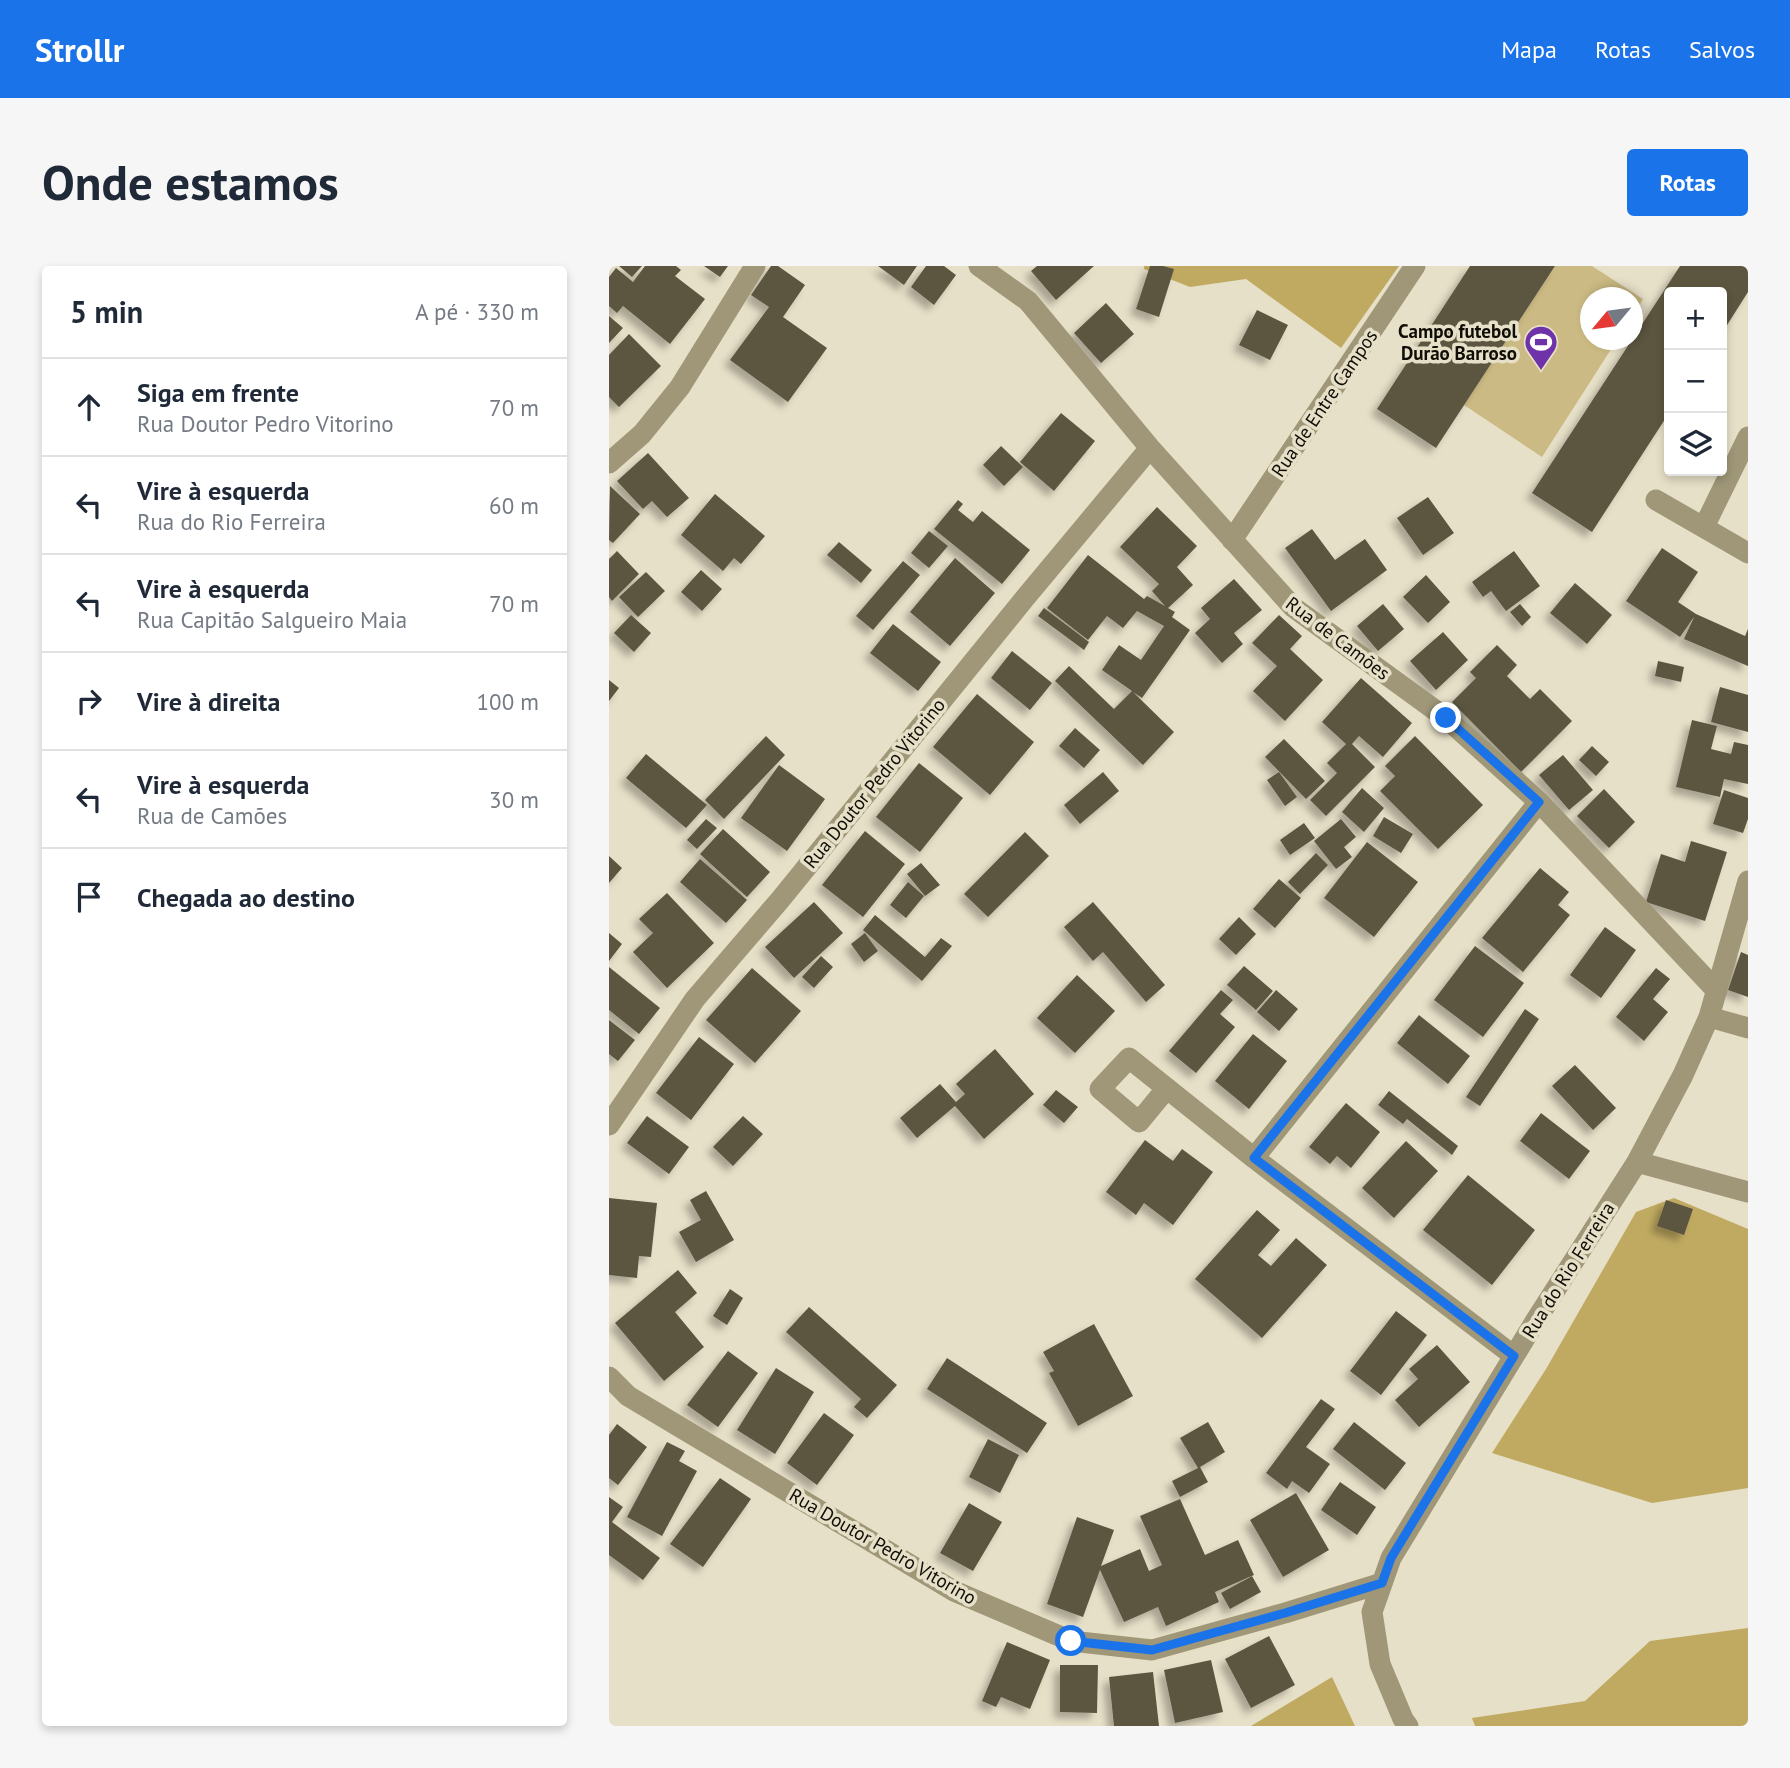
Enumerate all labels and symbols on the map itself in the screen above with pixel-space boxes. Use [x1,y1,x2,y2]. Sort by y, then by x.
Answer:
north arrow [1580,287,1643,350]
place label: Campo futebol Durão Barroso [1398,319,1517,365]
sports icon: Campo futebol Durão Barroso [1522,323,1560,372]
street label: Rua de Entre Campos [1266,325,1382,481]
street label: Rua de Camões [1281,591,1395,685]
street label: Rua Doutor Pedro Vitorino [798,693,950,873]
route end [1430,702,1461,733]
street label: Rua do Rio Ferreira [1516,1197,1620,1343]
street label: Rua Doutor Pedro Vitorino [785,1483,981,1609]
route start [1055,1625,1086,1656]

